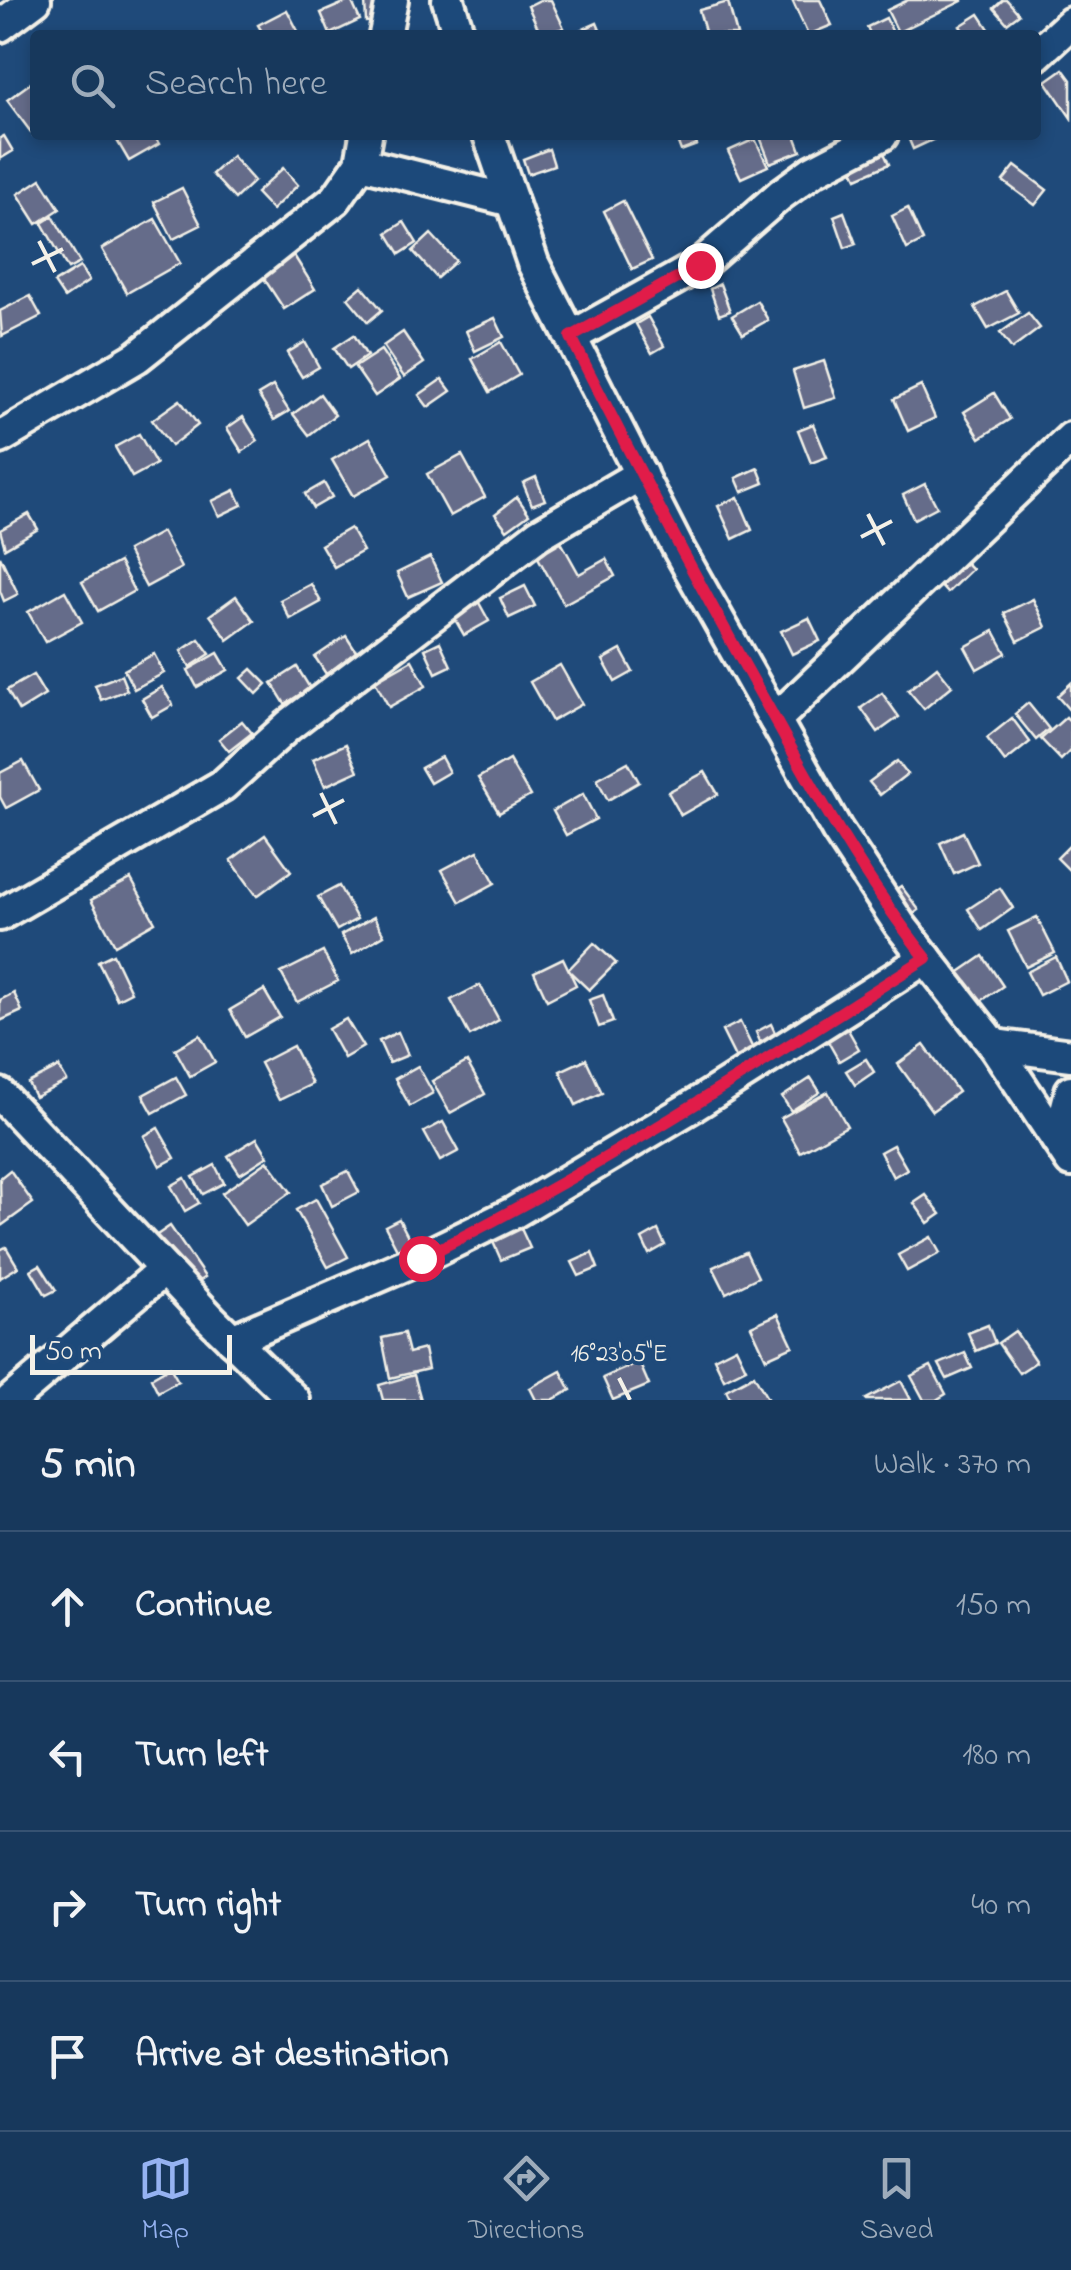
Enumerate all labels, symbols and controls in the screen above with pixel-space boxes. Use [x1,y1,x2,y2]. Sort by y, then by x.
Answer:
search box [30,30,1041,140]
text: Search here [145,57,327,113]
icon: search [65,58,120,113]
route end [678,243,724,289]
route start [399,1236,445,1282]
scale bar [30,1330,232,1374]
text: 50 m [45,1332,102,1373]
text: 16°23'05"E [570,1337,668,1373]
text: 5 min [40,1435,135,1496]
text: Walk · 370 m [874,1442,1031,1489]
text: Continue [135,1578,271,1634]
icon: ahead [40,1579,95,1634]
text: 150 m [956,1583,1031,1630]
text: Turn left [135,1728,268,1784]
icon: left [40,1729,95,1784]
text: 180 m [962,1733,1031,1780]
text: Turn right [135,1878,281,1934]
icon: right [40,1879,95,1934]
text: 40 m [971,1883,1031,1930]
text: Arrive at destination [135,2028,449,2084]
icon: arrive [40,2029,95,2084]
tab: Map [138,2151,193,2252]
tab: Directions [468,2151,585,2252]
tab: Saved [860,2151,933,2252]

